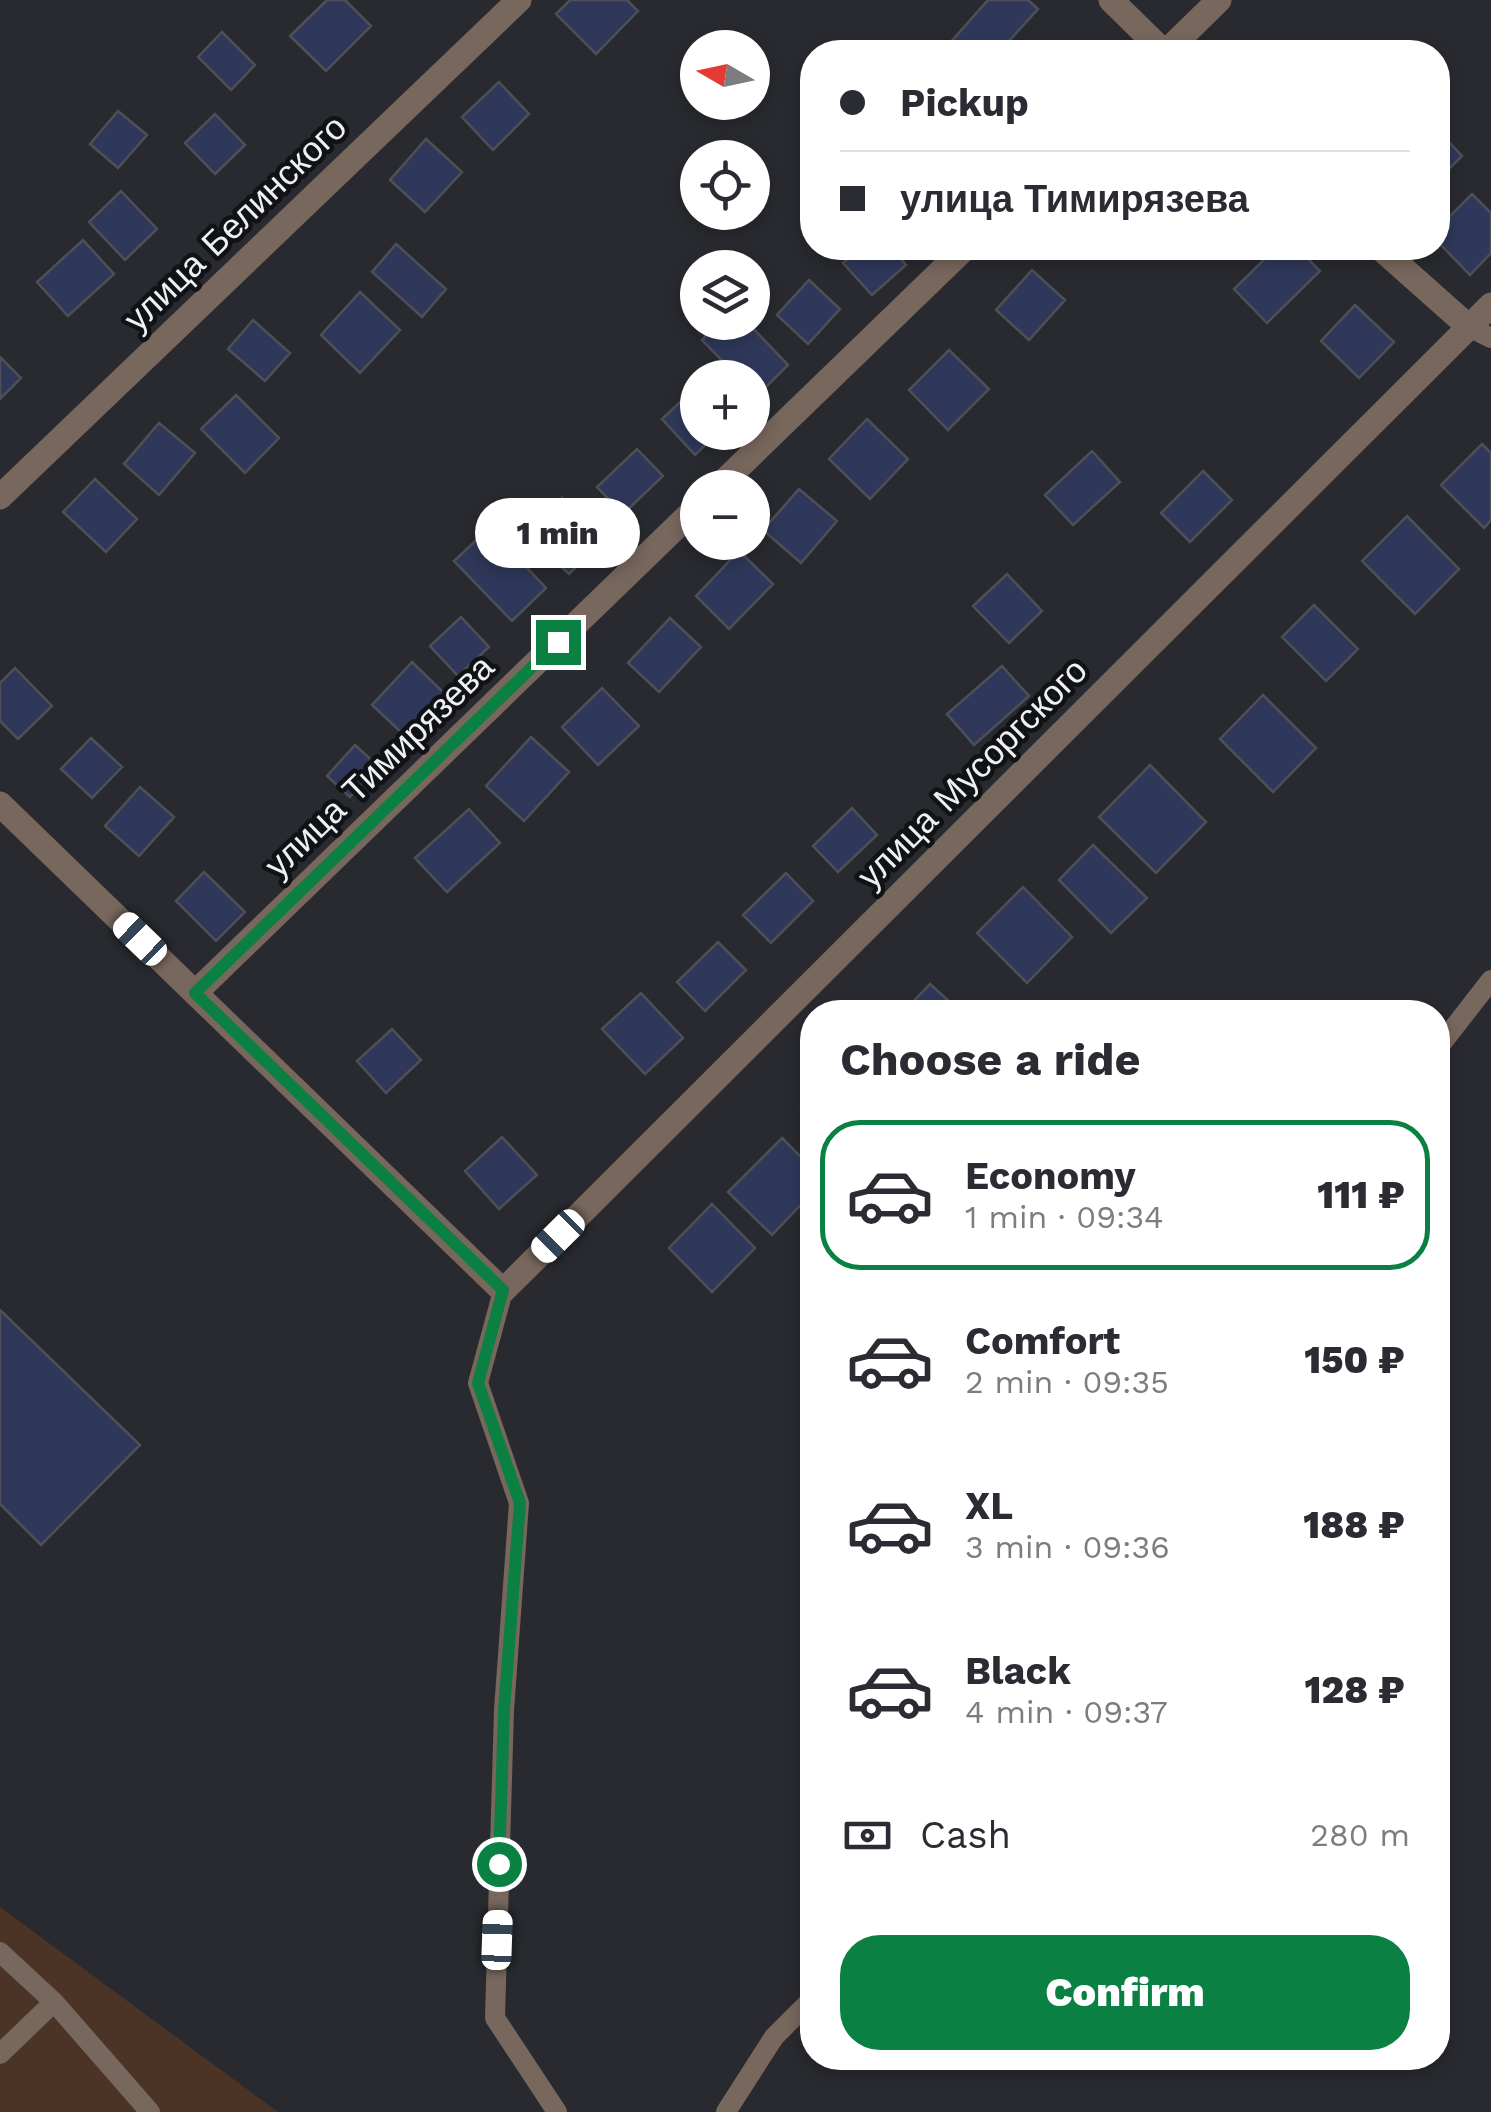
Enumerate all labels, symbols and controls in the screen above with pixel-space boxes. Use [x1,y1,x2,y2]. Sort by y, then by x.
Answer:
north arrow [680,30,770,120]
map controls [680,30,770,560]
text: Pickup [900,81,1029,125]
street label: улица Белинского [115,106,355,340]
button: locate [680,140,770,230]
text: улица Тимирязева [900,177,1249,221]
button: layers [680,250,770,340]
button: + [680,360,770,450]
button: − [680,470,770,560]
callout: 1 min [476,497,640,567]
text: 1 min [516,514,599,552]
route end [536,620,581,665]
street label: улица Тимирязева [256,646,503,886]
street label: улица Мусоргского [848,649,1096,897]
car [108,907,172,971]
text: Choose a ride [840,1033,1140,1086]
icon: car [845,1150,935,1240]
text: Economy [965,1154,1136,1198]
text: 111 ₽ [1317,1173,1405,1217]
text: 1 min · 09:34 [965,1198,1164,1236]
car [526,1204,590,1268]
icon: car [845,1315,935,1405]
text: Comfort [965,1319,1120,1363]
text: 150 ₽ [1304,1338,1405,1382]
text: 2 min · 09:35 [965,1363,1169,1401]
icon: car [845,1480,935,1570]
text: XL [965,1484,1013,1528]
text: 188 ₽ [1303,1503,1405,1547]
text: 3 min · 09:36 [965,1528,1170,1566]
icon: car [845,1645,935,1735]
text: Black [965,1649,1071,1693]
text: 128 ₽ [1304,1668,1405,1712]
text: 4 min · 09:37 [965,1693,1168,1731]
icon: cash [840,1808,895,1863]
text: Cash [920,1813,1011,1857]
text: 280 m [1310,1816,1410,1854]
route start [477,1842,522,1887]
car [481,1909,513,1971]
button: Confirm [840,1935,1410,2050]

